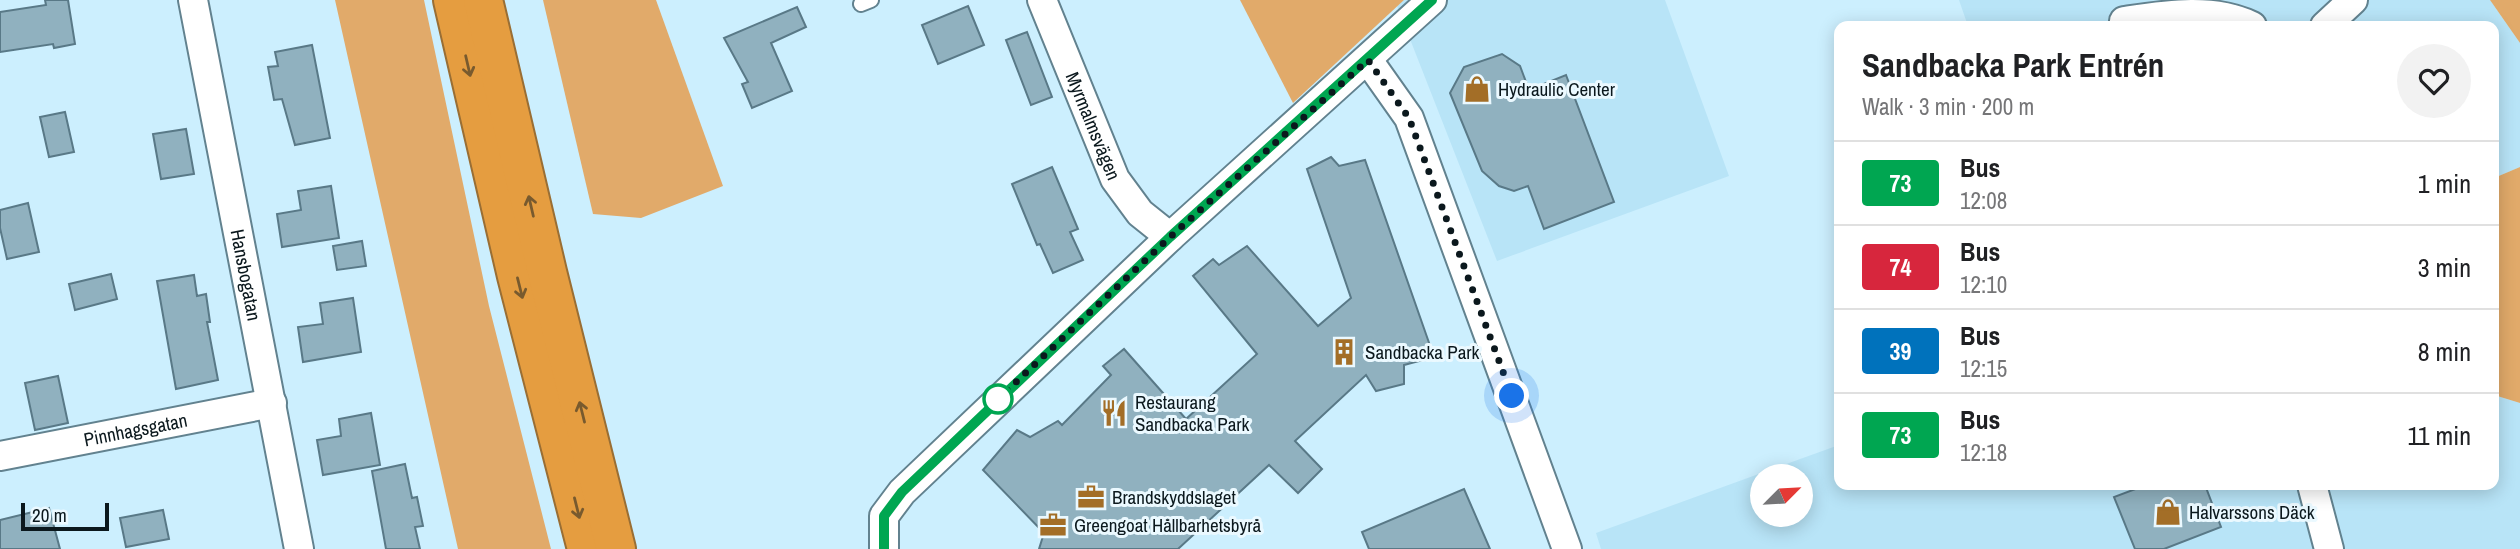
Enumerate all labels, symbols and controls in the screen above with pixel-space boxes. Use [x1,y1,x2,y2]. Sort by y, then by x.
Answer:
text: Sandbacka Park Entrén [1862,43,2164,87]
button: heart [2397,44,2471,118]
one-way arrow [462,55,475,77]
street label: Myrmalmsvägen [1060,68,1127,184]
shop icon: Hydraulic Center [1462,74,1492,104]
place label: Hydraulic Center [1498,76,1616,102]
text: Walk · 3 min · 200 m [1862,91,2034,122]
text: Bus [1960,150,2000,185]
text: 1 min [2418,166,2471,201]
text: 73 [1890,167,1911,199]
text: 12:08 [1960,185,2007,216]
one-way arrow [524,195,537,218]
street label: Hansbogatan [225,227,268,323]
text: Bus [1960,234,2000,269]
text: 3 min [2418,250,2471,285]
text: 74 [1890,251,1911,283]
text: 12:10 [1960,269,2007,300]
one-way arrow [514,276,527,299]
text: Bus [1960,318,2000,353]
text: 8 min [2418,334,2471,369]
text: 39 [1890,335,1911,367]
building icon: Sandbacka Park [1329,337,1359,367]
place label: Sandbacka Park [1365,339,1480,365]
text: 12:15 [1960,353,2007,384]
your location [1494,378,1529,413]
unlabelled marker [983,384,1013,414]
place label: Restaurang Sandbacka Park [1135,389,1250,437]
restaurant icon: Restaurang Sandbacka Park [1099,398,1129,428]
one-way arrow [575,401,588,423]
text: Bus [1960,402,2000,437]
street label: Pinnhagsgatan [81,407,189,452]
text: 11 min [2407,418,2471,453]
text: 73 [1890,419,1911,451]
text: 12:18 [1960,437,2007,468]
north arrow [1750,464,1813,527]
map controls [1750,464,1813,527]
office icon: Brandskyddslaget [1076,482,1106,512]
place label: Brandskyddslaget [1112,484,1237,510]
one-way arrow [571,496,584,519]
shop icon: Halvarssons Däck [2153,497,2183,527]
place label: Halvarssons Däck [2189,499,2315,525]
scale bar [21,500,108,532]
text: 20 m [32,502,67,528]
office icon: Greengoat Hållbarhetsbyrå [1038,510,1068,540]
place label: Greengoat Hållbarhetsbyrå [1074,512,1261,538]

